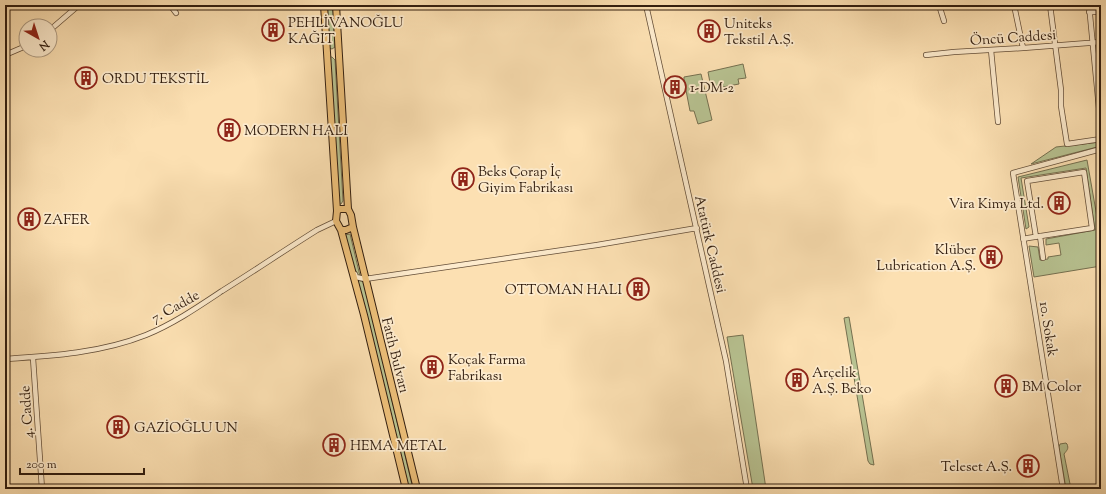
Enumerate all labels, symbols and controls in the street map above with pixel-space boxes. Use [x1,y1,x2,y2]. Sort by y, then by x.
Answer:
place label: PEHLİVANOĞLU KAĞIT [288,14,404,50]
place label: Uniteks Tekstil A.Ş. [724,15,794,51]
building icon: PEHLİVANOĞLU KAĞIT [260,17,286,43]
north arrow [18,18,58,58]
building icon: Uniteks Tekstil A.Ş. [696,18,722,44]
street label: Öncü Caddesi [969,25,1057,52]
text: N [35,35,53,54]
building icon: ORDU TEKSTİL [73,65,99,91]
place label: ORDU TEKSTİL [102,70,209,90]
building icon: 1-DM-2 [662,74,688,100]
place label: 1-DM-2 [690,79,735,99]
building icon: MODERN HALI [216,117,242,143]
place label: MODERN HALI [244,122,348,142]
place label: Beks Çorap İç Giyim Fabrikası [478,163,573,199]
building icon: Beks Çorap İç Giyim Fabrikası [450,166,476,192]
building icon: Vira Kimya Ltd. [1046,190,1072,216]
street label: Atatürk Caddesi [688,194,730,295]
place label: Vira Kimya Ltd. [949,195,1044,215]
building icon: ZAFER [16,206,42,232]
place label: ZAFER [44,211,90,231]
place label: Klüber Lubrication A.Ş. [876,241,977,277]
building icon: Klüber Lubrication A.Ş. [978,244,1004,270]
building icon: OTTOMAN HALI [625,276,651,302]
place label: OTTOMAN HALI [505,281,622,301]
street label: 7. Cadde [148,286,204,329]
street label: 10. Sokak [1033,300,1061,359]
street label: Fatih Bulvarı [375,316,413,395]
place label: Koçak Farma Fabrikası [448,351,526,387]
building icon: Koçak Farma Fabrikası [419,354,445,380]
place label: Arçelik A.Ş. Beko [812,364,872,400]
building icon: Arçelik A.Ş. Beko [784,367,810,393]
building icon: BM Color [993,373,1019,399]
place label: BM Color [1022,378,1082,398]
street label: 4. Cadde [16,385,40,439]
building icon: GAZİOĞLU UN [105,414,131,440]
place label: GAZİOĞLU UN [134,419,238,439]
building icon: HEMA METAL [321,432,347,458]
place label: HEMA METAL [350,437,447,457]
scale bar [20,450,144,476]
building icon: Teleset A.Ş. [1015,453,1041,479]
text: 200 m [26,456,57,474]
place label: Teleset A.Ş. [941,458,1012,478]

